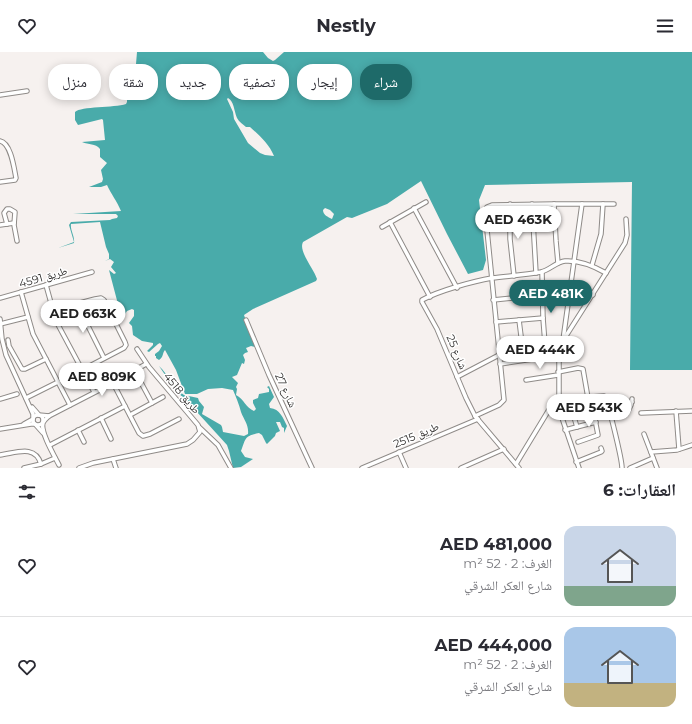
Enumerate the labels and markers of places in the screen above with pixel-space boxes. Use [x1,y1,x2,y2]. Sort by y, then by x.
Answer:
pin: AED 463K [477,206,559,240]
pin: AED 481K [510,280,592,314]
pin: AED 663K [42,300,124,334]
pin: AED 444K [499,336,581,370]
pin: AED 809K [61,363,143,397]
pin: AED 543K [548,394,630,428]

